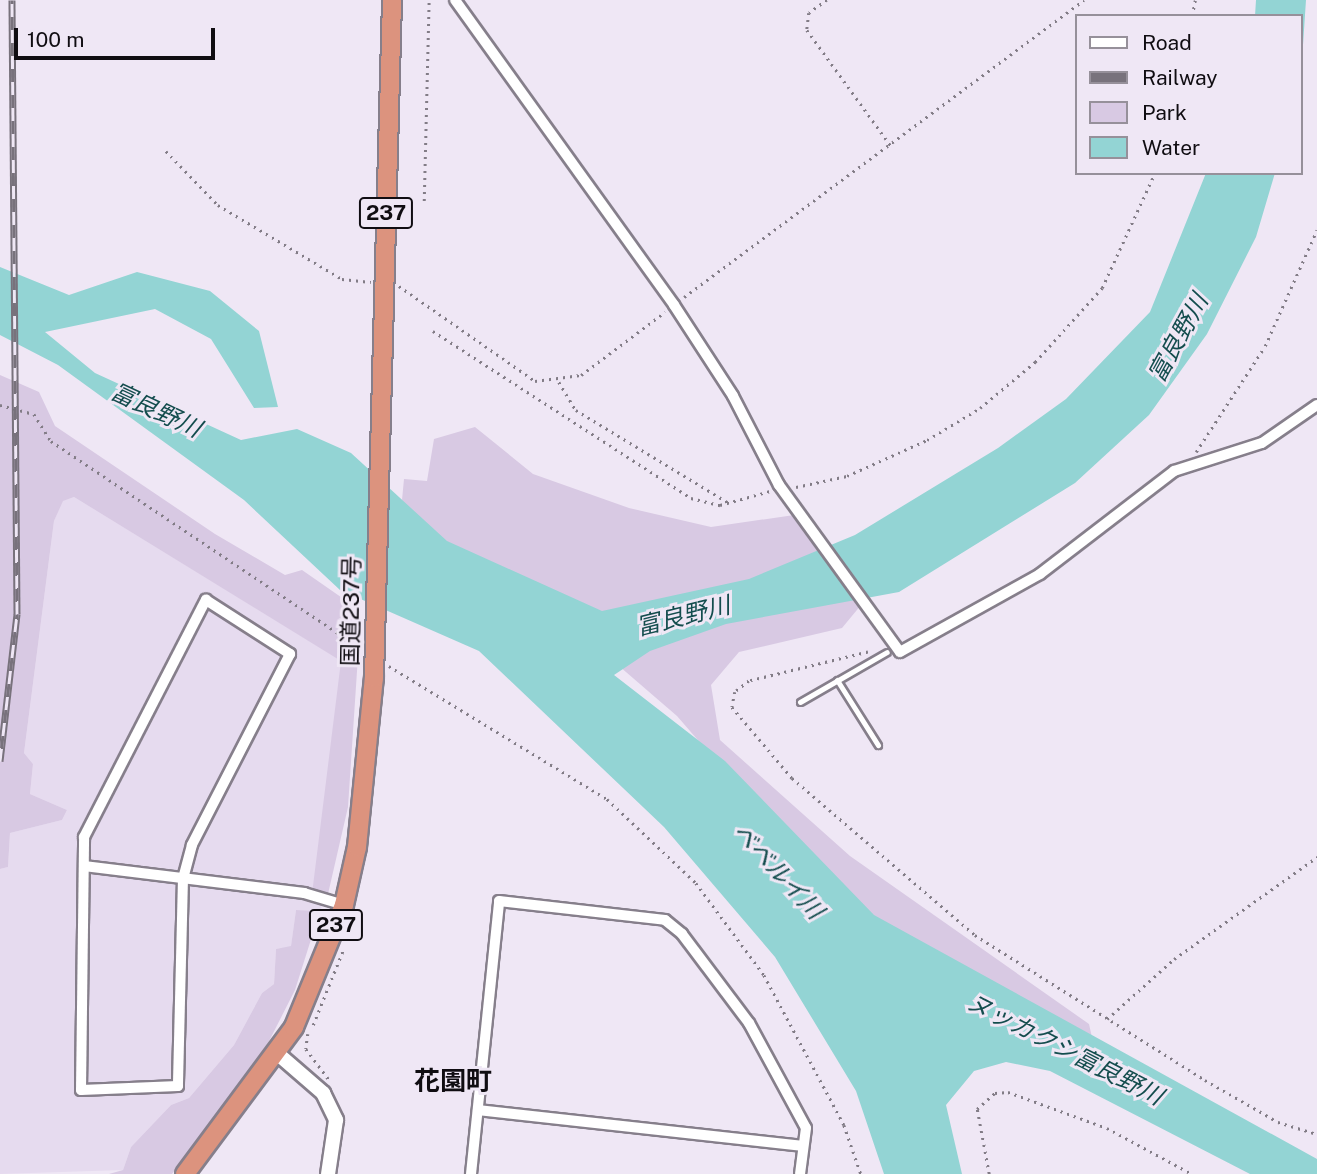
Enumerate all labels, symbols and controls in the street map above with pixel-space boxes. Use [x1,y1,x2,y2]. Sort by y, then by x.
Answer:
scale bar [18,14,219,58]
legend [1076,14,1303,175]
text: 100 m [27,27,84,52]
text: Road [1142,30,1192,55]
text: Railway [1142,65,1218,90]
text: Park [1142,100,1187,125]
text: Water [1142,135,1200,160]
road number: 237 [358,196,414,230]
water label: 富良野川 [1142,289,1214,387]
water label: 富良野川 [106,377,206,443]
street label: 国道237号 [336,555,366,667]
water label: 富良野川 [633,590,733,642]
water label: ベベルイ川 [727,817,829,925]
road number: 237 [308,908,364,942]
water label: ヌッカクシ富良野川 [962,987,1168,1111]
district label: 花園町 [414,1065,492,1097]

